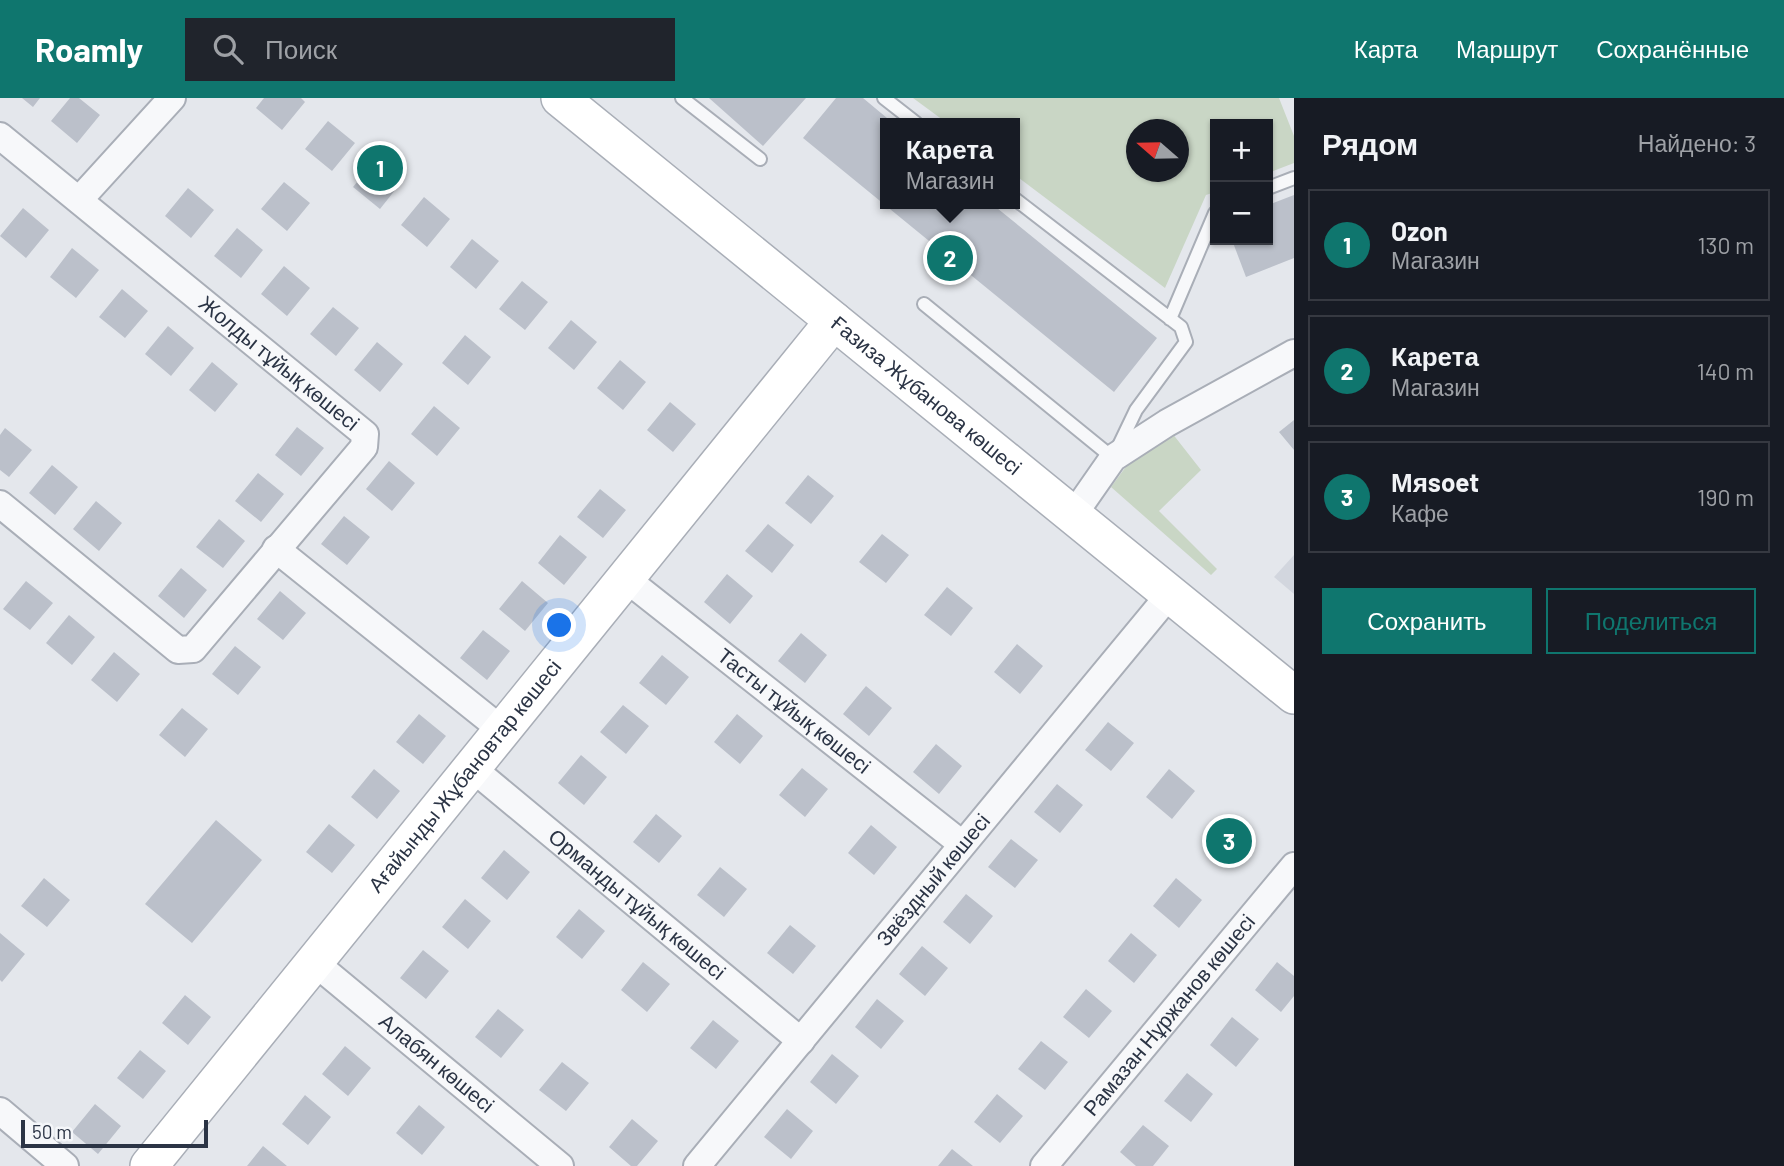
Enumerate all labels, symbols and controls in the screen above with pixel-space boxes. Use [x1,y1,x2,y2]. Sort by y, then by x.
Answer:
search box [185,18,675,81]
text: Roamly [35,29,143,69]
icon: search [209,30,247,68]
text: Поиск [265,33,337,64]
text: Карта [1354,34,1418,63]
text: Маршрут [1456,34,1558,63]
text: Сохранённые [1596,34,1749,63]
popup [880,118,1020,209]
north arrow [1126,119,1189,182]
map controls [1210,119,1273,245]
button: + [1210,119,1273,182]
text: Рядом [1322,125,1418,161]
text: Найдено: 3 [1638,129,1756,157]
text: Карета [906,133,993,164]
pin: 1 [357,142,403,194]
text: Магазин [906,166,994,194]
button: − [1210,182,1273,245]
text: Ozon [1391,215,1448,246]
text: 1 [1343,231,1351,259]
text: 130 m [1697,231,1754,259]
pin: 2 [927,232,973,284]
text: Магазин [1391,246,1480,274]
street label: Жолды тұйық көшесі [195,290,365,435]
street label: Ғазиза Жұбанова көшесі [826,309,1027,479]
text: Карета [1391,340,1479,371]
text: 2 [1341,357,1353,385]
text: 140 m [1697,357,1754,385]
text: Магазин [1391,373,1480,401]
text: Мяsoet [1391,466,1479,497]
text: 3 [1341,483,1353,511]
text: 190 m [1697,483,1754,511]
text: Кафе [1391,499,1449,527]
button: Сохранить [1322,588,1532,654]
button: Поделиться [1546,588,1756,654]
your location [542,608,576,642]
street label: Тасты тұйық көшесі [713,642,876,778]
street label: Ағайынды Жұбановтар көшесі [362,654,566,896]
street label: Звёздный көшесі [870,808,994,950]
pin: 3 [1206,815,1252,867]
street label: Орманды тұйық көшесі [544,823,731,984]
street label: Рамазан Нұржанов көшесі [1077,909,1259,1120]
street label: Алабян көшесі [375,1008,500,1117]
scale bar [21,1117,208,1149]
text: 50 m [32,1120,72,1143]

